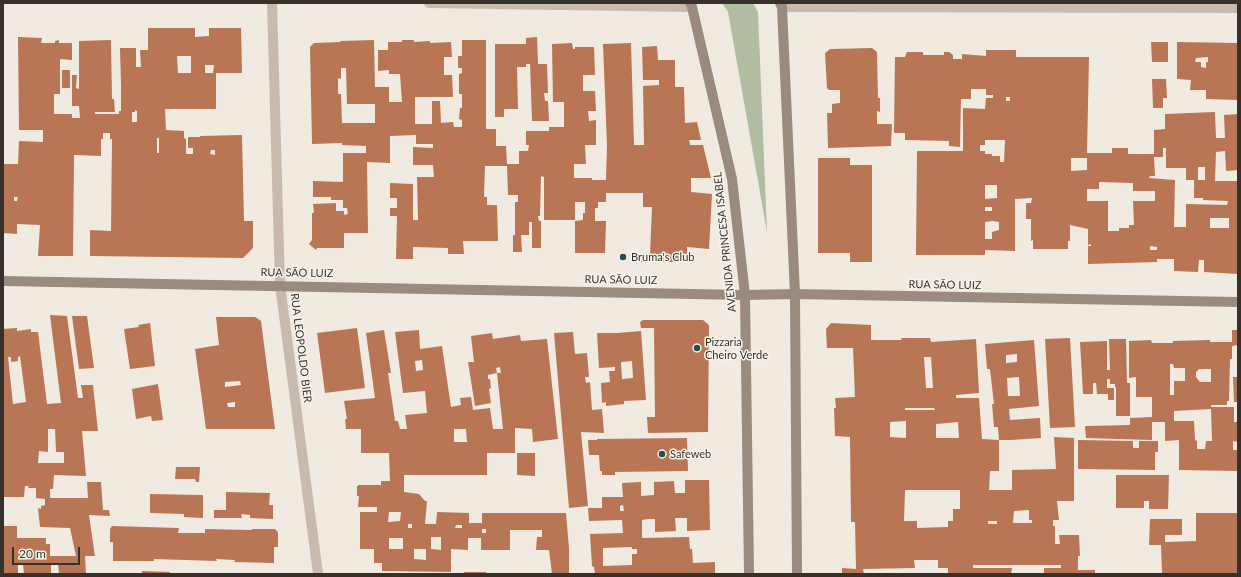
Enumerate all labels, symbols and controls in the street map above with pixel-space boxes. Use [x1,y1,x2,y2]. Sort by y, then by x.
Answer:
street label: AVENIDA PRINCESA ISABEL [711,171,739,313]
place label: Bruma's Club [631,250,694,264]
marker: Bruma's Club [618,252,628,262]
street label: RUA SÃO LUIZ [260,266,334,280]
street label: RUA SÃO LUIZ [584,273,658,287]
street label: RUA SÃO LUIZ [908,278,982,292]
street label: RUA LEOPOLDO BIER [288,293,314,403]
place label: Pizzaria Cheiro Verde [705,335,768,361]
marker: Pizzaria Cheiro Verde [692,343,702,353]
place label: Safeweb [670,447,711,461]
marker: Safeweb [657,449,667,459]
scale bar [14,539,82,565]
text: 20 m [19,546,46,561]

